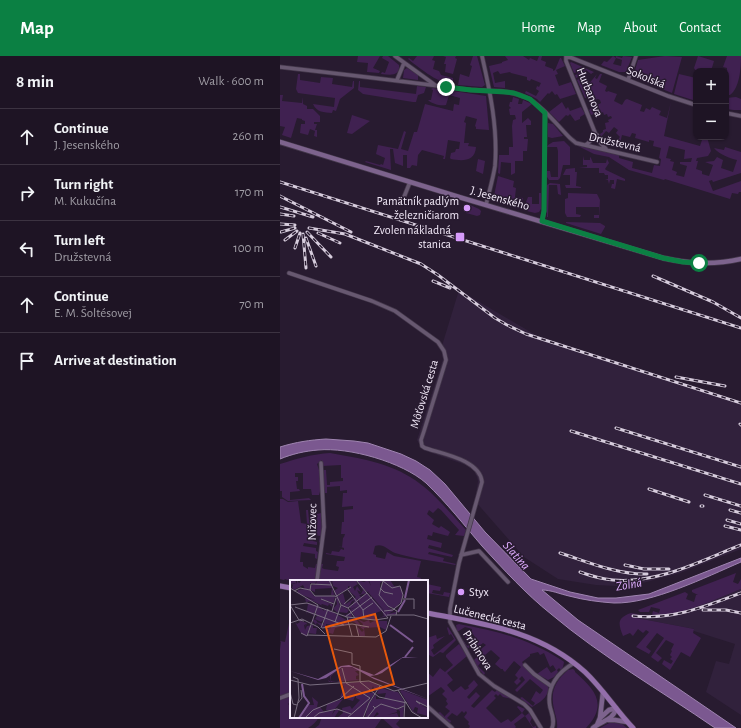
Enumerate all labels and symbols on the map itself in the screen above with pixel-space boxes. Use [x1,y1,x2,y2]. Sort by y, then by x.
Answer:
street label: Sokolská [625,64,668,90]
street label: Hurbanova [575,66,605,119]
route end [437,78,455,96]
street label: Družstevná [588,130,643,154]
street label: J. Jesenského [469,184,531,212]
place label: Pamätník padlým železničiarom [377,195,459,221]
marker: Pamätník padlým železničiarom [462,203,472,213]
place label: Zvolen nákladná stanica [374,224,451,250]
marker: Zvolen nákladná stanica [454,231,466,243]
route start [690,254,708,272]
street label: Môťovská cesta [408,358,440,430]
street label: Nižovec [306,503,318,540]
water label: Slatina [500,539,532,573]
water label: Zolná [615,576,643,594]
inset map [290,580,428,718]
place label: Styx [469,586,489,599]
marker: Styx [456,587,466,597]
street label: Lučenecká cesta [452,602,528,632]
street label: Pribinova [461,628,495,672]

